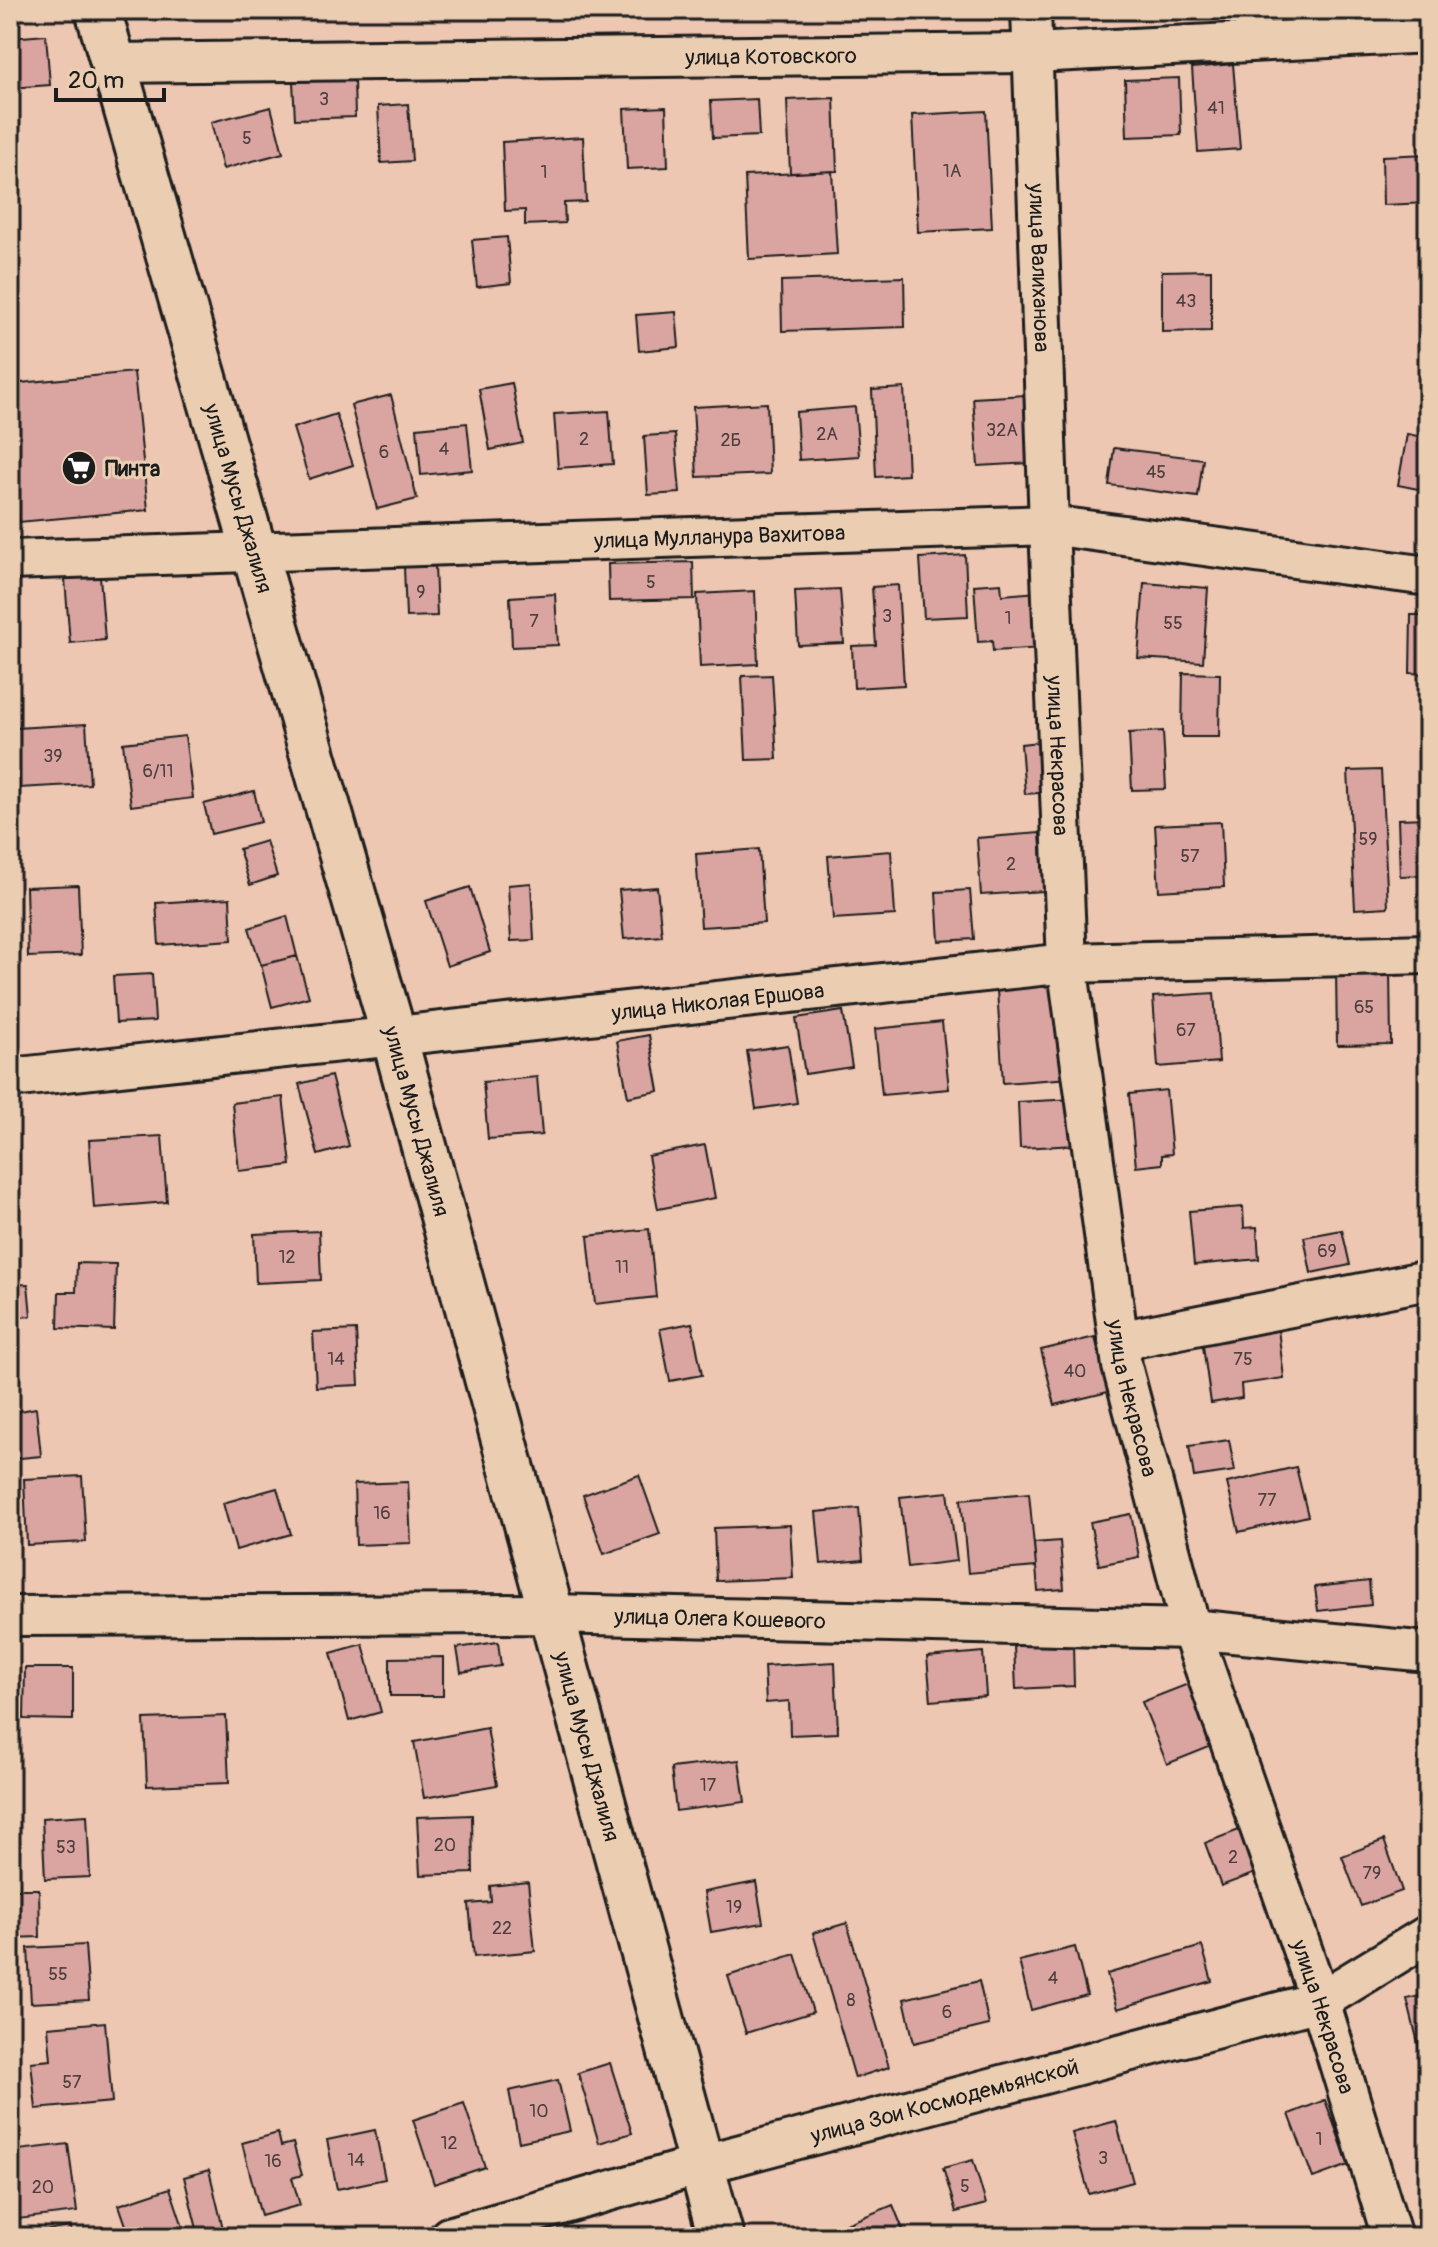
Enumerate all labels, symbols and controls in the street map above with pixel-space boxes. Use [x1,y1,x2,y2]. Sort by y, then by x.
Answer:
street label: улица Котовского [684,42,857,72]
scale bar [56,52,164,102]
text: 20 m [68,66,124,95]
house number: 3 [319,88,329,111]
house number: 41 [1207,97,1225,120]
house number: 5 [242,127,252,150]
house number: 1А [943,160,962,183]
house number: 1 [540,161,548,184]
street label: улица Валиханова [1022,182,1056,353]
house number: 43 [1176,290,1196,313]
street label: улица Мусы Джалиля [197,399,278,596]
house number: 32А [986,419,1018,442]
house number: 2А [816,423,838,446]
house number: 2 [579,428,589,451]
house number: 2Б [721,429,741,452]
house number: 4 [439,438,450,461]
house number: 6 [379,441,389,464]
supermarket icon: Пинта [60,449,98,487]
place label: Пинта [105,455,160,483]
house number: 45 [1146,461,1166,484]
street label: улица Мулланура Вахитова [593,519,846,555]
house number: 5 [646,571,656,594]
house number: 9 [416,581,426,604]
house number: 3 [882,605,892,628]
house number: 1 [1004,607,1012,630]
house number: 7 [529,610,539,633]
house number: 55 [1163,612,1183,635]
street label: улица Некрасова [1040,674,1075,836]
house number: 39 [43,745,63,768]
house number: 6/11 [142,760,174,783]
house number: 59 [1358,828,1378,851]
house number: 57 [1180,845,1200,868]
house number: 2 [1006,853,1016,876]
street label: улица Николая Ершова [609,977,826,1028]
house number: 65 [1354,996,1374,1019]
house number: 67 [1176,1019,1196,1042]
street label: улица Мусы Джалиля [377,1022,455,1219]
house number: 69 [1317,1240,1337,1263]
house number: 12 [278,1246,296,1269]
house number: 11 [615,1256,629,1279]
street label: улица Некрасова [1101,1317,1163,1480]
house number: 14 [327,1348,345,1371]
house number: 75 [1233,1348,1253,1371]
house number: 40 [1064,1360,1086,1383]
house number: 77 [1257,1489,1277,1512]
house number: 16 [373,1502,391,1525]
street label: улица Олега Кошевого [613,1602,826,1635]
street label: улица Мусы Джалиля [547,1647,626,1845]
house number: 17 [700,1774,717,1797]
house number: 20 [434,1834,456,1857]
house number: 53 [56,1836,76,1859]
house number: 2 [1228,1846,1238,1869]
house number: 79 [1363,1862,1381,1885]
house number: 19 [726,1896,742,1919]
house number: 22 [492,1917,512,1940]
street label: улица Некрасова [1284,1935,1360,2097]
house number: 55 [48,1963,68,1986]
house number: 4 [1048,1967,1059,1990]
house number: 8 [846,1989,856,2012]
house number: 6 [942,2001,952,2024]
street label: улица Зои Космодемьянской [807,2052,1082,2150]
house number: 57 [62,2071,82,2094]
house number: 10 [529,2100,549,2123]
house number: 1 [1315,2128,1323,2151]
house number: 12 [440,2132,458,2155]
house number: 3 [1098,2147,1108,2170]
house number: 14 [347,2149,365,2172]
house number: 16 [264,2150,282,2173]
house number: 5 [960,2175,970,2198]
house number: 20 [32,2176,54,2199]

